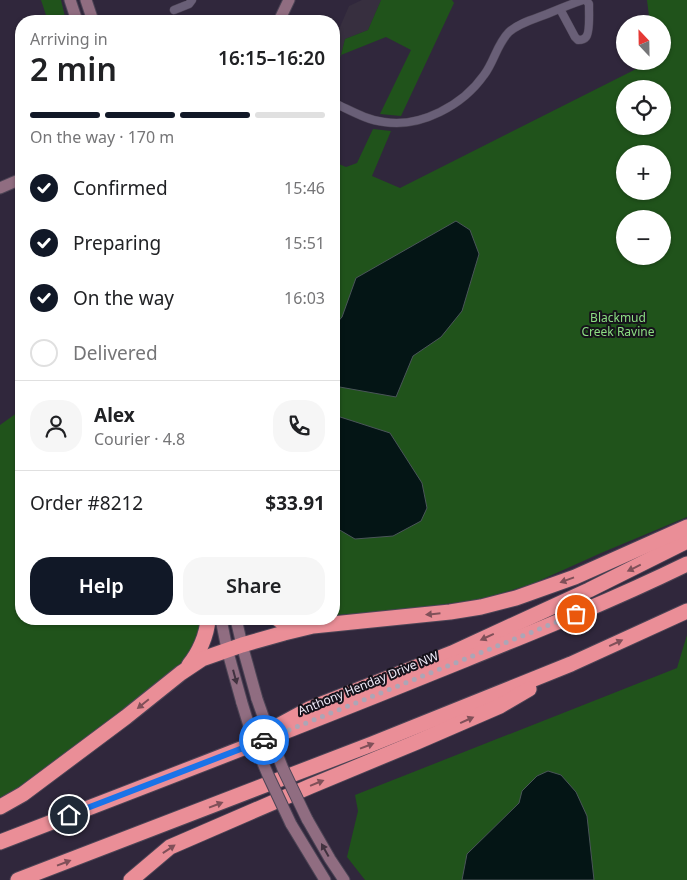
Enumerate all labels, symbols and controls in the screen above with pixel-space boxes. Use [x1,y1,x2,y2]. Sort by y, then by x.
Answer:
north arrow [616,15,671,70]
map controls [616,15,671,265]
text: Arriving in [30,28,108,50]
text: 16:15–16:20 [218,45,325,71]
text: 2 min [30,47,117,90]
button: locate [616,80,671,135]
text: On the way · 170 m [30,126,174,148]
button: + [616,145,671,200]
icon: check [30,174,58,202]
text: Confirmed [73,175,168,201]
text: 15:46 [284,177,325,199]
button: − [616,210,671,265]
icon: check [30,229,58,257]
text: Preparing [73,230,161,256]
text: 15:51 [284,232,325,254]
icon: check [30,284,58,312]
text: On the way [73,285,174,311]
text: 16:03 [284,287,325,309]
park label: Blackmud Creek Ravine [582,309,655,340]
text: Delivered [73,340,158,366]
button: person [30,400,82,452]
button: phone [273,400,325,452]
text: Alex [94,402,135,428]
text: Courier · 4.8 [94,428,185,450]
text: Order #8212 [30,490,143,516]
text: $33.91 [265,490,325,516]
button: Help [30,557,173,615]
button: Share [183,557,325,615]
one-way arrow [627,564,641,572]
one-way arrow [559,577,574,584]
pin [555,593,597,635]
icon: bag [562,600,590,628]
one-way arrow [425,610,441,618]
one-way arrow [480,634,494,642]
one-way arrow [608,639,623,648]
street label: Anthony Henday Drive NW [295,647,441,719]
one-way arrow [231,669,239,684]
one-way arrow [137,698,150,709]
courier [239,715,289,765]
one-way arrow [460,716,474,724]
icon: car [250,726,278,754]
one-way arrow [360,742,375,750]
one-way arrow [310,779,324,787]
pin [48,794,90,836]
icon: home [55,801,83,829]
one-way arrow [208,801,223,808]
one-way arrow [320,843,329,856]
one-way arrow [162,844,175,854]
one-way arrow [57,859,72,867]

